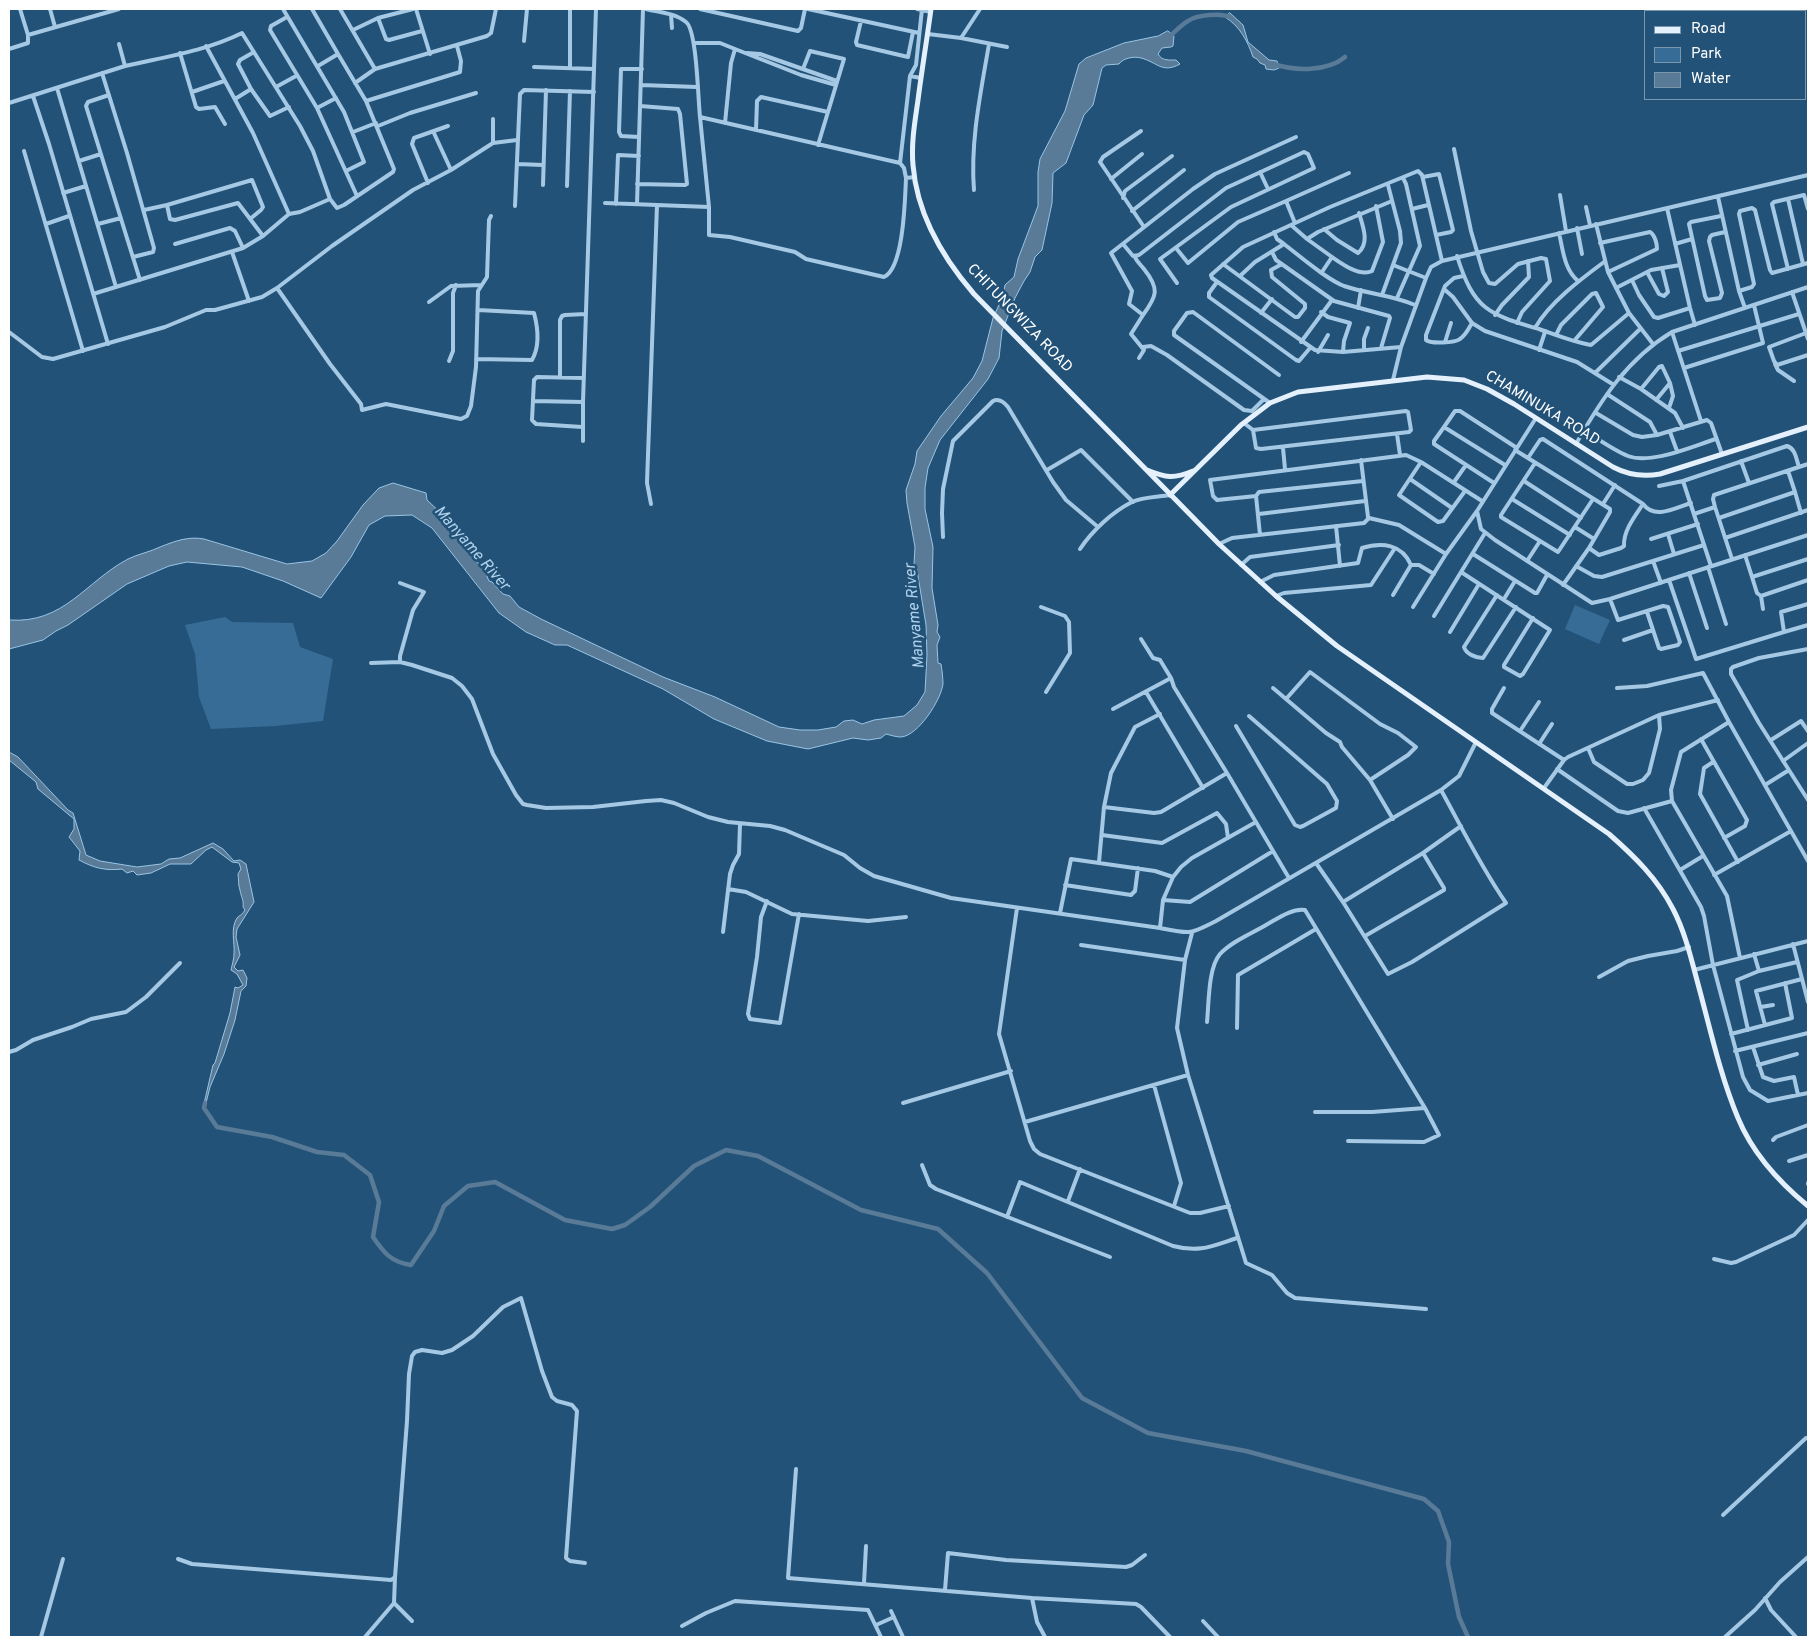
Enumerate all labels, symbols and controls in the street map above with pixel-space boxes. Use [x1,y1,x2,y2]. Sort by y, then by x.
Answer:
legend [1644,10,1807,100]
text: Road [1691,20,1726,39]
text: Park [1691,45,1722,64]
text: Water [1691,70,1730,89]
street label: CHITUNGWIZA ROAD [962,261,1076,377]
street label: CHAMINUKA ROAD [1481,368,1603,450]
water label: Manyame River [429,503,513,595]
water label: Manyame River [902,562,930,670]

